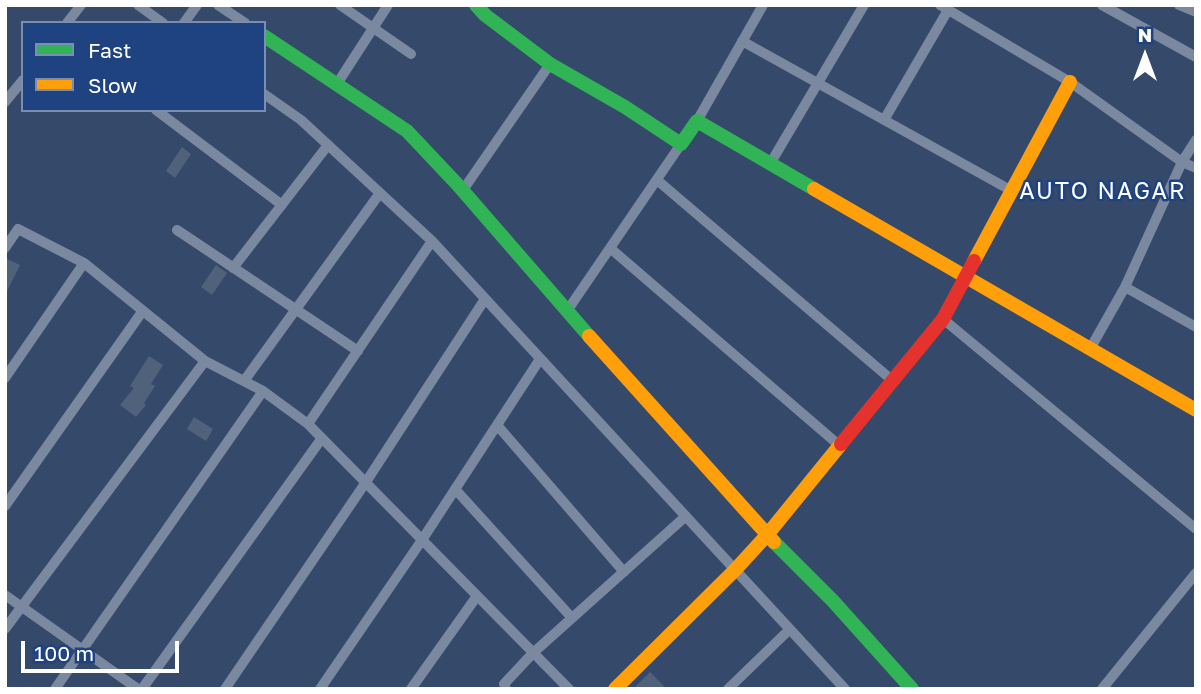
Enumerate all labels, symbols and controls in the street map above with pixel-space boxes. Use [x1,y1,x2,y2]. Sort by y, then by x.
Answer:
legend [21,21,266,112]
north arrow [1110,21,1180,91]
text: N [1138,23,1152,46]
text: Fast [88,37,131,63]
text: Slow [88,72,137,98]
district label: AUTO NAGAR [1021,178,1185,206]
scale bar [24,628,182,672]
text: 100 m [34,640,94,666]

